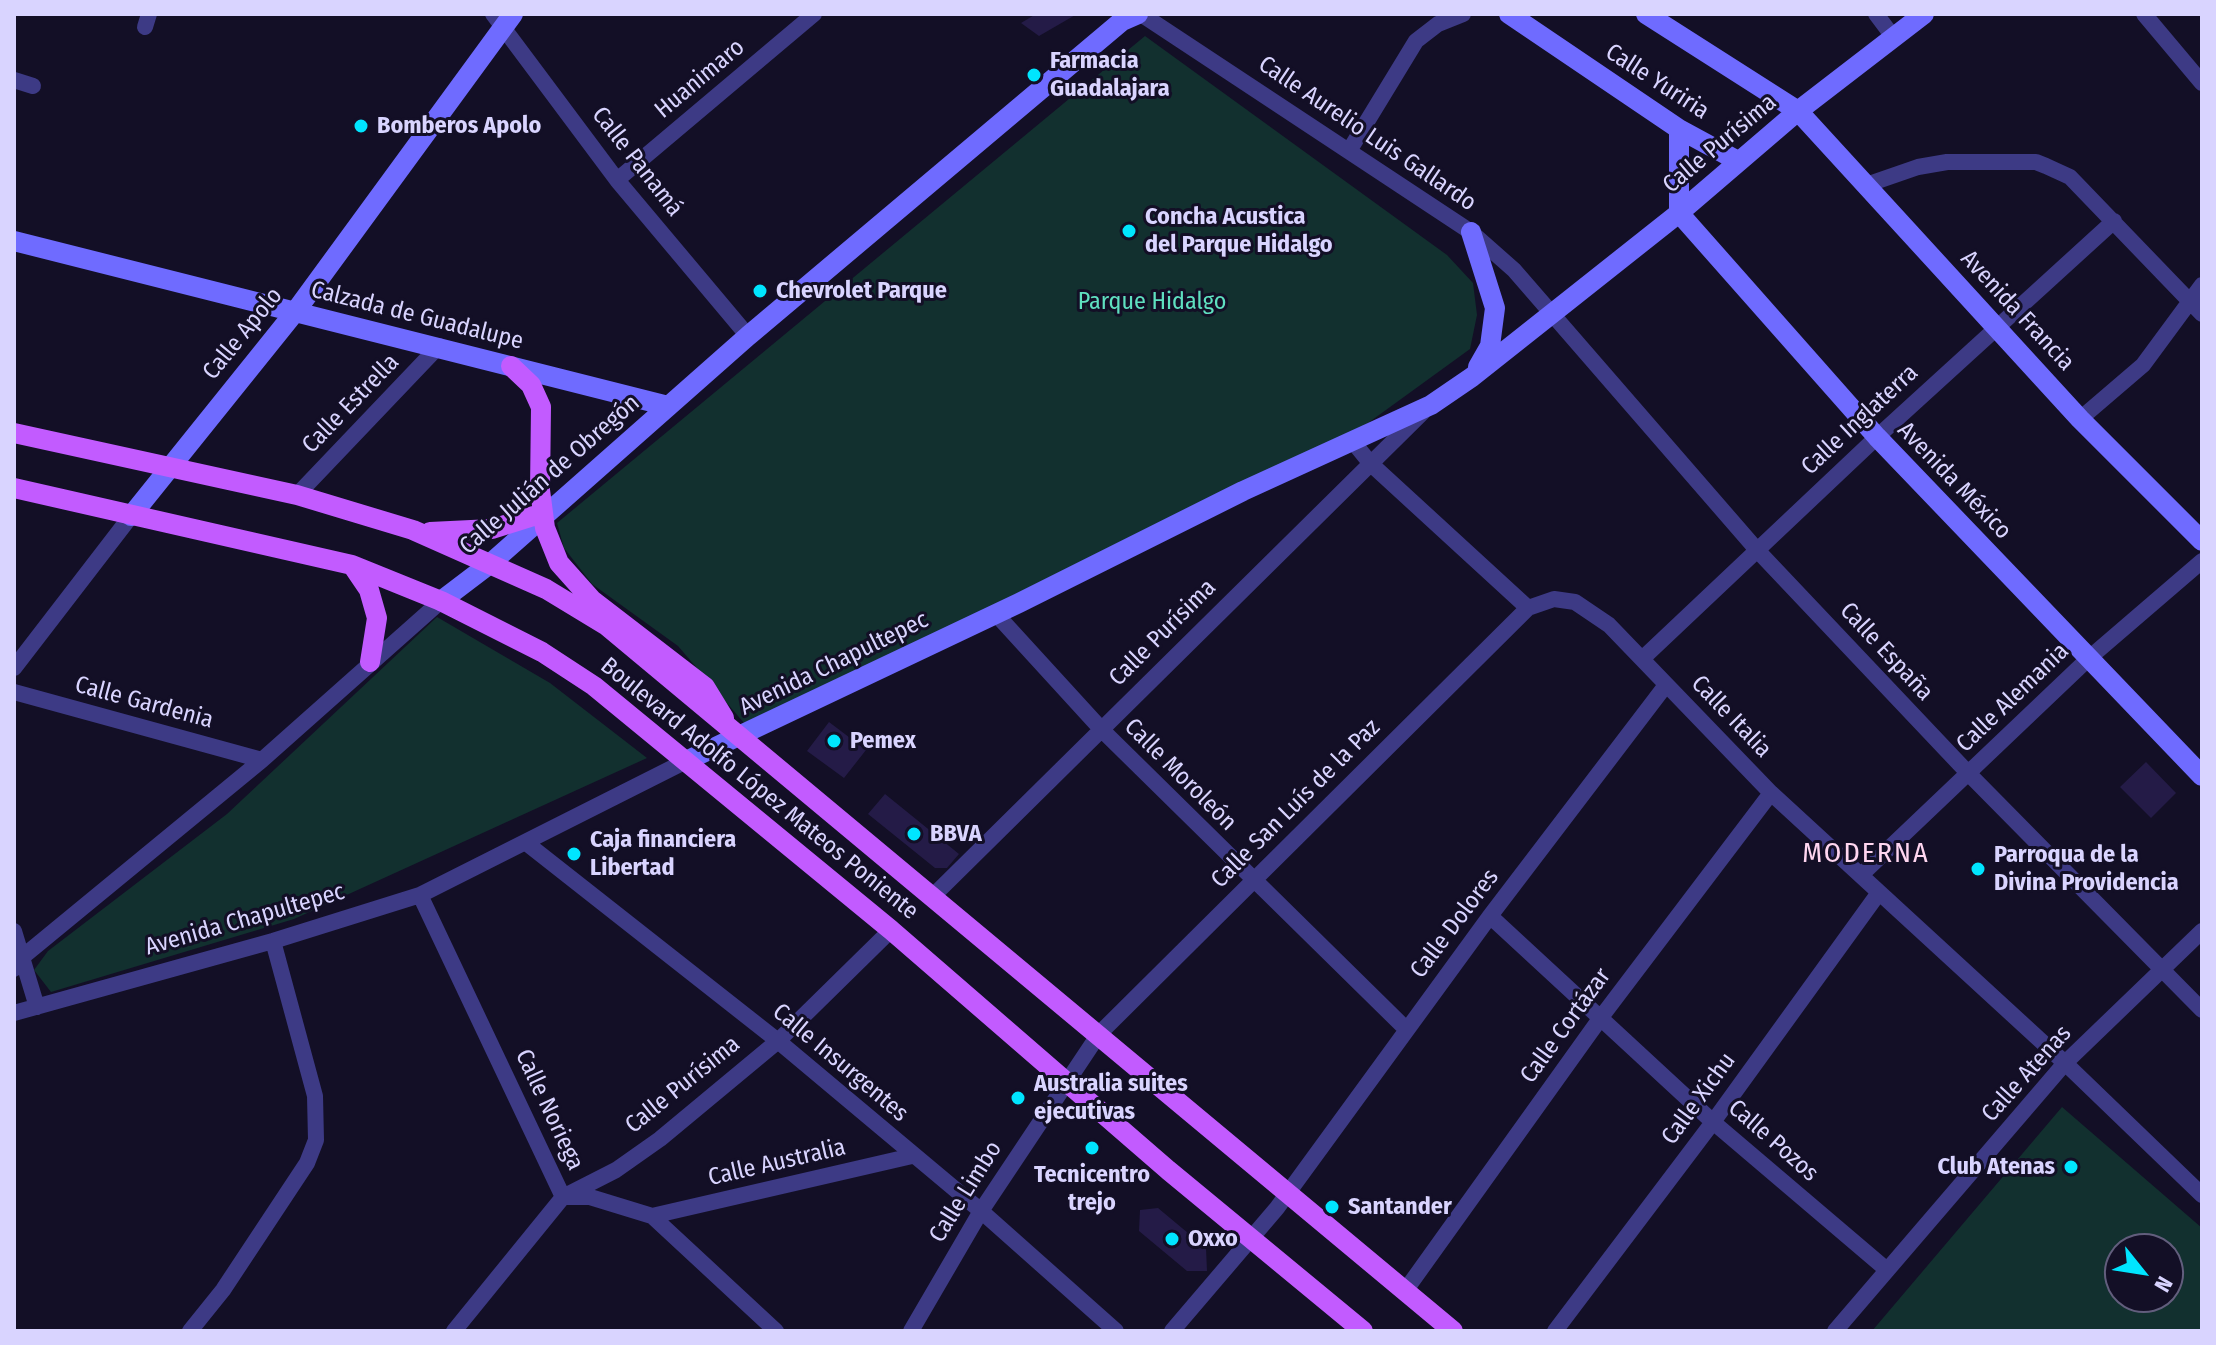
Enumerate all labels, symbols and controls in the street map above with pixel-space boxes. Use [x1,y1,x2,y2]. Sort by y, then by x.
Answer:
street label: Huanimaro [649,33,751,125]
street label: Calle Yuriria [1600,38,1714,126]
place label: Farmacia Guadalajara [1050,47,1170,103]
street label: Calle Aurelio Luis Gallardo [1253,50,1481,218]
marker: Farmacia Guadalajara [1025,66,1043,84]
street label: Calle Purísima [1658,88,1782,200]
street label: Calle Panamá [585,101,689,223]
place label: Bomberos Apolo [377,112,541,140]
marker: Bomberos Apolo [352,117,370,135]
place label: Concha Acustica del Parque Hidalgo [1145,203,1333,259]
marker: Concha Acustica del Parque Hidalgo [1120,222,1138,240]
street label: Avenida Francia [1954,245,2080,377]
street label: Calzada de Guadalupe [308,276,526,356]
place label: Chevrolet Parque [776,277,947,305]
street label: Calle Apolo [197,282,289,386]
marker: Chevrolet Parque [751,282,769,300]
park label: Parque Hidalgo [1078,288,1226,316]
street label: Calle Estrella [297,348,405,460]
street label: Calle Inglaterra [1796,359,1924,481]
street label: Calle Julián de Obregón [454,389,646,561]
street label: Avenida México [1891,416,2017,546]
street label: Calle Purísima [1104,574,1222,692]
street label: Calle España [1833,597,1939,707]
street label: Avenida Chapultepec [735,606,933,722]
street label: Calle Alemania [1951,637,2075,759]
street label: Boulevard Adolfo López Mateos Poniente [594,652,924,926]
street label: Calle Italia [1685,670,1777,764]
street label: Calle Gardenia [72,671,216,735]
street label: Calle Moroleón [1118,713,1242,837]
street label: Calle San Luís de la Paz [1206,714,1386,894]
place label: Pemex [850,727,916,755]
marker: Pemex [825,732,843,750]
place label: BBVA [930,820,982,848]
marker: BBVA [905,825,923,843]
place label: Caja financiera Libertad [590,826,736,882]
district label: MODERNA [1802,837,1930,871]
place label: Parroqua de la Divina Providencia [1994,841,2179,897]
marker: Caja financiera Libertad [565,845,583,863]
marker: Parroqua de la Divina Providencia [1969,860,1987,878]
street label: Calle Dolores [1405,864,1505,984]
street label: Avenida Chapultepec [142,878,348,962]
street label: Calle Cortázar [1515,963,1617,1089]
street label: Calle Insurgentes [766,998,914,1128]
street label: Calle Atenas [1976,1020,2078,1128]
street label: Calle Purísima [620,1030,746,1140]
street label: Calle Noriega [509,1045,589,1175]
street label: Calle Xichu [1656,1047,1742,1151]
place label: Australia suites ejecutivas [1034,1070,1188,1126]
marker: Australia suites ejecutivas [1009,1089,1027,1107]
street label: Calle Pozos [1722,1094,1824,1188]
street label: Calle Australia [706,1133,848,1193]
street label: Calle Limbo [924,1136,1008,1248]
marker: Tecnicentro trejo [1083,1139,1101,1157]
place label: Club Atenas [1938,1153,2055,1181]
marker: Club Atenas [2062,1158,2080,1176]
place label: Tecnicentro trejo [1034,1161,1150,1217]
place label: Santander [1348,1193,1452,1221]
marker: Santander [1323,1198,1341,1216]
place label: Oxxo [1188,1225,1238,1253]
marker: Oxxo [1163,1230,1181,1248]
north arrow [2104,1233,2184,1313]
text: N [2148,1272,2178,1297]

